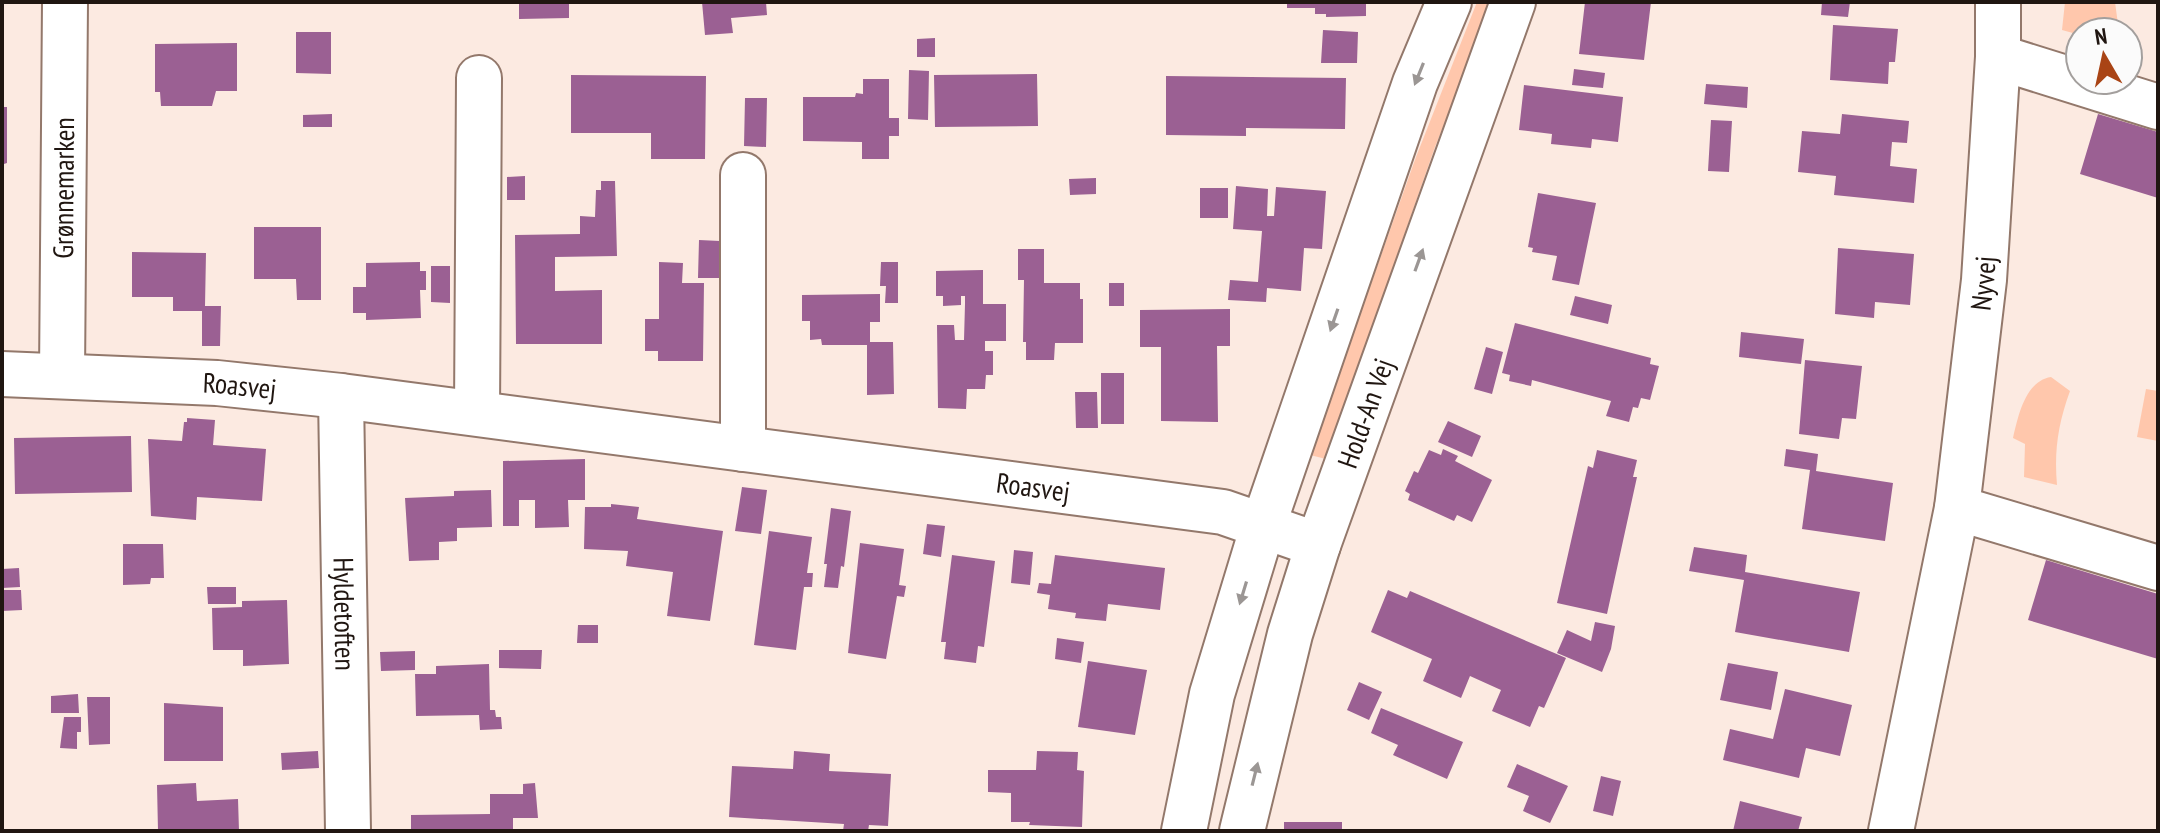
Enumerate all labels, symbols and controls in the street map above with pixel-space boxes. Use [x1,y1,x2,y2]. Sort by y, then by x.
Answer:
north arrow [2064,16,2144,96]
text: N [2093,21,2109,51]
one-way arrow [1412,62,1425,86]
street label: Grønnemarken [44,117,82,259]
one-way arrow [1413,248,1426,272]
street label: Nyvej [1962,255,2003,312]
one-way arrow [1327,308,1339,332]
street label: Hold-An Vej [1328,353,1401,473]
street label: Roasvej [202,363,278,407]
street label: Roasvej [994,463,1072,510]
street label: Hyldetoften [326,557,364,671]
one-way arrow [1236,581,1249,605]
one-way arrow [1249,761,1261,786]

